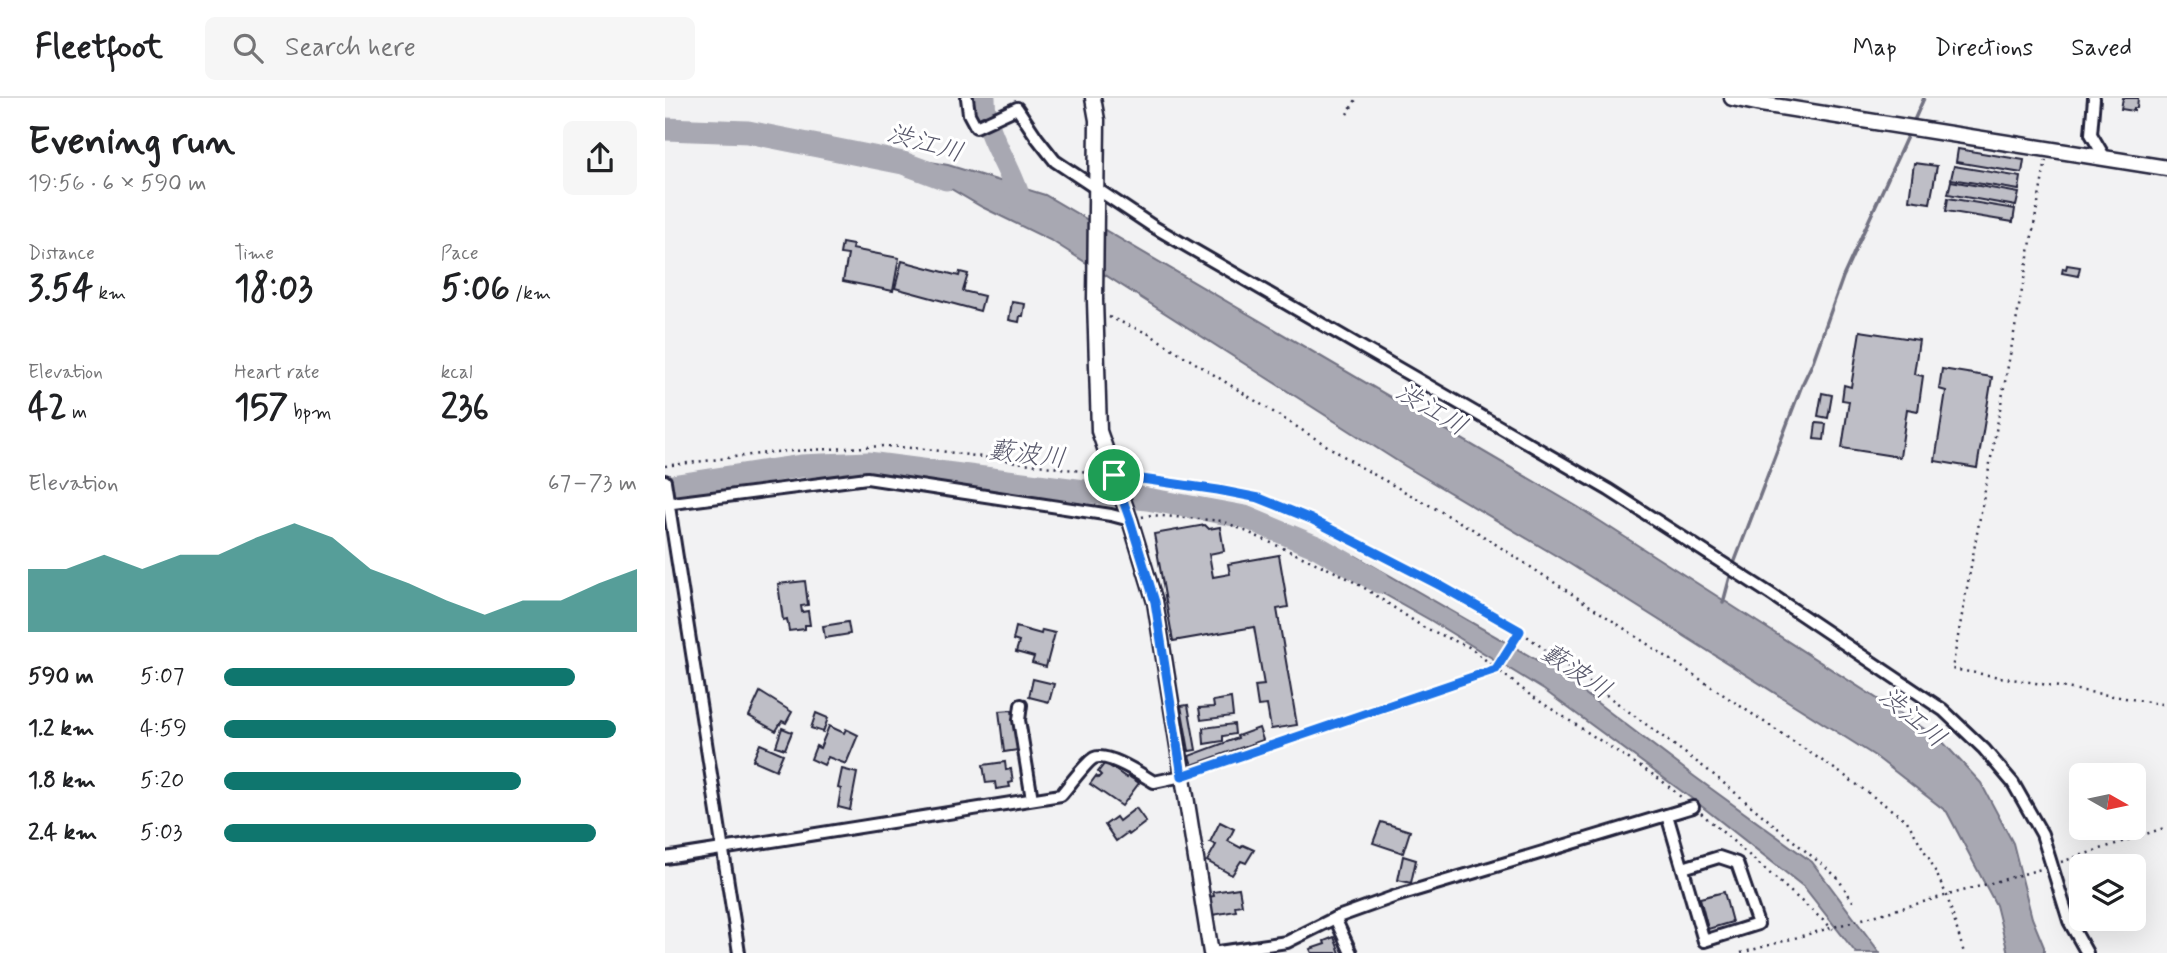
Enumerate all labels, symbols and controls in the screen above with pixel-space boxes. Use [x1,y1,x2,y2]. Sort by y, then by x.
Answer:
search box [205,17,695,80]
text: Fleetfoot [35,26,163,70]
icon: search [229,29,267,67]
text: Search here [285,31,416,65]
text: Map [1853,33,1897,64]
text: Directions [1935,33,2033,64]
text: Saved [2071,33,2132,64]
water label: 渋江川 [883,117,967,171]
text: Evening run [28,118,235,167]
button: share [563,121,637,195]
text: 19:56 · 6 × 590 m [28,169,206,199]
text: Distance [28,241,95,266]
text: Time [234,241,274,266]
text: Pace [441,241,478,266]
text: 3.54 [28,266,93,312]
text: 18:03 [234,266,313,312]
text: 5:06 [441,266,510,312]
text: km [93,281,126,306]
text: /km [510,281,551,306]
text: Elevation [28,360,103,385]
text: Heart rate [234,360,320,385]
text: kcal [441,360,473,385]
water label: 渋江川 [1389,375,1473,445]
text: 42 [28,385,67,431]
text: 157 [234,385,288,431]
text: 236 [441,385,489,431]
text: m [67,400,87,425]
text: bpm [288,400,332,425]
water label: 藪波川 [986,433,1068,477]
pin [1084,445,1144,505]
icon: arrive [1095,456,1133,494]
text: Elevation [28,469,119,499]
text: 67–73 m [548,469,637,499]
water label: 藪波川 [1534,636,1618,708]
text: 590 m [28,662,94,692]
text: 5:07 [140,662,184,692]
water label: 渋江川 [1871,680,1953,756]
text: 1.2 km [28,714,94,744]
text: 4:59 [140,714,187,744]
north arrow [2069,763,2145,840]
map controls [2069,763,2146,931]
text: 1.8 km [28,766,96,796]
text: 5:20 [140,766,184,796]
text: 2.4 km [28,818,97,848]
text: 5:03 [140,818,183,848]
button: layers [2069,854,2146,931]

